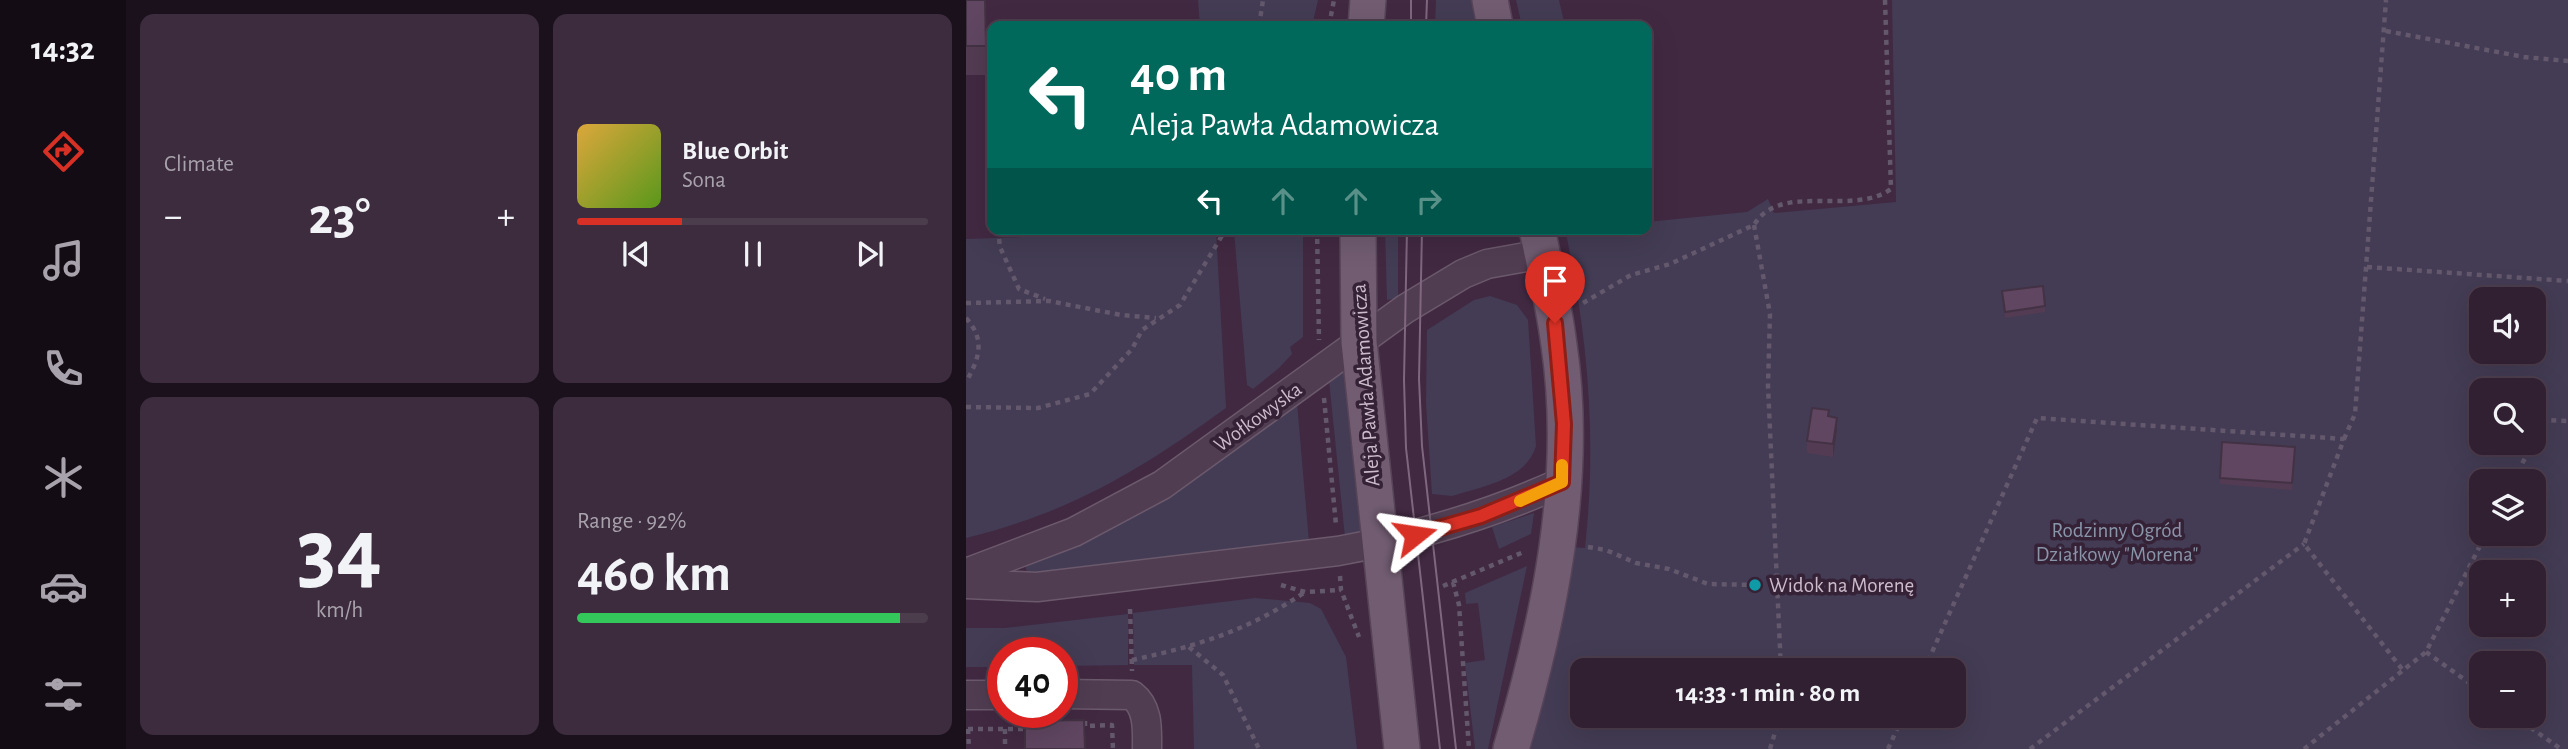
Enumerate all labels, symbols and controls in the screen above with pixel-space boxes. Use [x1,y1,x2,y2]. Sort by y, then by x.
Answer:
text: 14:32 [31,33,95,65]
icon: left [1015,49,1106,140]
text: 40 m [1130,51,1227,100]
text: Aleja Pawła Adamowicza [1130,109,1439,141]
icon: directions [39,127,88,176]
text: Blue Orbit [682,138,788,164]
text: Climate [164,153,234,176]
text: Sona [682,169,726,192]
icon: left [1191,182,1229,220]
icon: ahead [1264,182,1302,220]
icon: ahead [1337,182,1375,220]
icon: right [1410,182,1448,220]
text: 23° [308,191,371,243]
text: − [164,198,182,236]
text: + [497,198,515,236]
icon: previous [617,235,655,273]
icon: pause [734,235,772,273]
icon: next [851,235,889,273]
icon: music [39,236,88,285]
pin [1525,251,1585,323]
icon: arrive [1536,262,1574,300]
street label: Aleja Pawła Adamowicza [1348,283,1384,487]
map controls [2469,287,2546,728]
button: sound [2469,287,2546,364]
icon: phone [39,344,88,393]
street label: Wołkowyska [1210,378,1306,456]
button: search [2469,378,2546,455]
icon: climate [39,453,88,502]
button: layers [2469,469,2546,546]
position arrow [1378,498,1452,572]
text: 34 [297,506,382,597]
text: Range · 92% [577,510,686,533]
park label: Rodzinny Ogród Działkowy "Morena" [2036,520,2198,565]
text: 460 km [577,548,731,600]
button: + [2469,560,2546,637]
icon: car [39,562,88,611]
place label: Widok na Morenę [1769,575,1914,596]
marker: Widok na Morenę [1747,577,1763,593]
text: km/h [316,599,363,622]
speed limit sign: 40 [987,637,1078,728]
button: − [2469,651,2546,728]
icon: filters [39,670,88,719]
text: 14:33 · 1 min · 80 m [1676,680,1860,706]

